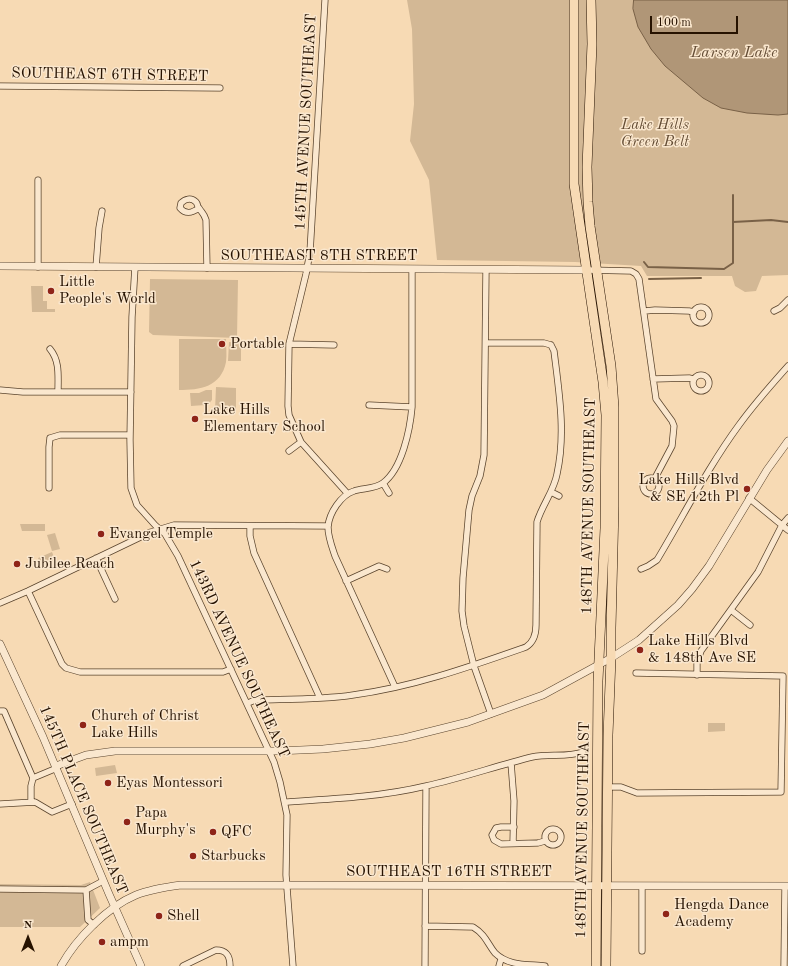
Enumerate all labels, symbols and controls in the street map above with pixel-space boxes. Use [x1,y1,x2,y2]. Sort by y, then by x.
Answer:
scale bar [652,8,740,34]
street label: 145TH AVENUE SOUTHEAST [291,13,321,231]
text: 100 m [657,17,691,29]
water label: Larsen Lake [690,43,778,63]
street label: SOUTHEAST 6TH STREET [11,64,209,86]
park label: Lake Hills Green Belt [621,116,689,151]
street label: SOUTHEAST 8TH STREET [220,247,418,265]
place label: Little People's World [59,273,156,308]
marker: Little People's World [46,286,56,296]
place label: Portable [230,335,284,353]
marker: Portable [217,339,227,349]
street label: 148TH AVENUE SOUTHEAST [578,397,600,615]
place label: Lake Hills Elementary School [203,401,325,436]
marker: Lake Hills Elementary School [190,414,200,424]
place label: Lake Hills Blvd & SE 12th Pl [639,471,739,506]
marker: Lake Hills Blvd & SE 12th Pl [742,484,752,494]
place label: Evangel Temple [109,525,213,543]
marker: Evangel Temple [96,529,106,539]
place label: Jubilee Reach [25,555,115,573]
street label: 143RD AVENUE SOUTHEAST [185,557,293,761]
marker: Jubilee Reach [12,559,22,569]
place label: Lake Hills Blvd & 148th Ave SE [648,632,756,667]
marker: Lake Hills Blvd & 148th Ave SE [635,645,645,655]
street label: 145TH PLACE SOUTHEAST [35,703,131,897]
place label: Church of Christ Lake Hills [91,707,199,742]
marker: Church of Christ Lake Hills [78,720,88,730]
street label: 148TH AVENUE SOUTHEAST [572,721,594,939]
place label: Eyas Montessori [116,774,223,792]
marker: Eyas Montessori [103,778,113,788]
place label: Papa Murphy's [135,804,196,839]
marker: Papa Murphy's [122,817,132,827]
place label: QFC [221,823,252,841]
marker: QFC [208,827,218,837]
place label: Starbucks [201,847,266,865]
marker: Starbucks [188,851,198,861]
street label: SOUTHEAST 16TH STREET [346,863,552,881]
place label: Hengda Dance Academy [674,896,769,931]
place label: Shell [167,907,199,925]
marker: Hengda Dance Academy [661,909,671,919]
marker: Shell [154,911,164,921]
north arrow [8,918,48,958]
text: N [24,920,32,931]
place label: ampm [110,933,149,951]
marker: ampm [97,937,107,947]

